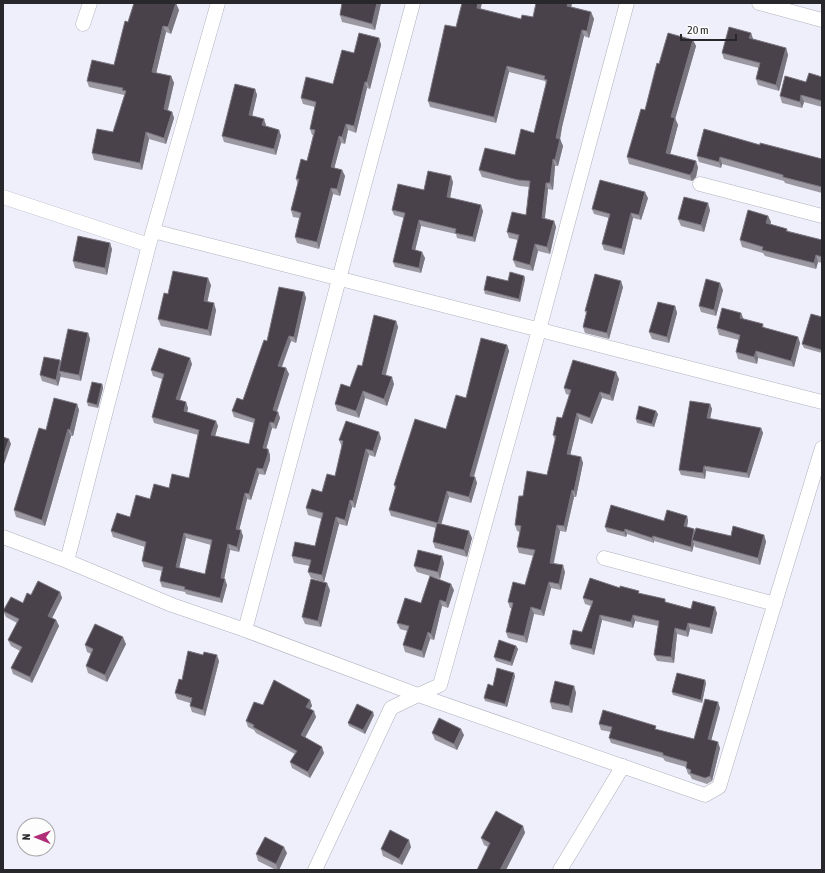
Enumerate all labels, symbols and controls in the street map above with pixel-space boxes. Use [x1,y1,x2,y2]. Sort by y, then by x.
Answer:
scale bar [681,16,736,42]
text: 20 m [687,23,709,37]
north arrow [16,817,56,857]
text: N [20,833,32,840]

